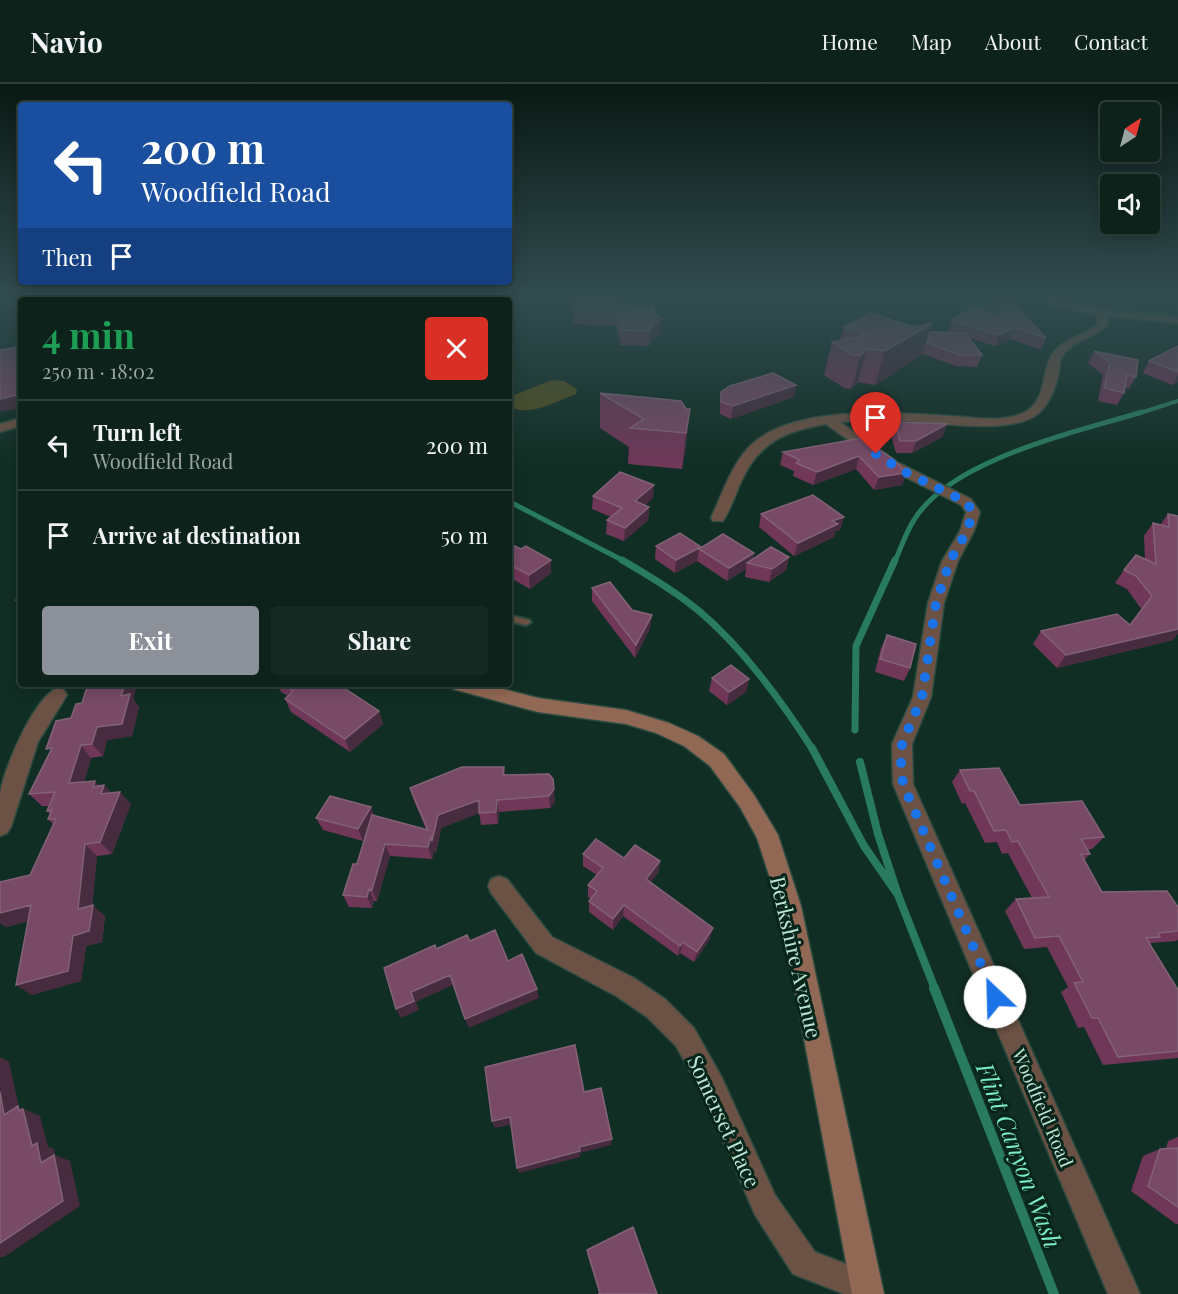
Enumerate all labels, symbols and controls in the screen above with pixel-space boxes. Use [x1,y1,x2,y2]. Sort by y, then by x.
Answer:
text: Navio [30,23,103,60]
text: Home [822,27,878,55]
text: Map [911,27,952,55]
text: About [985,27,1041,55]
text: Contact [1074,27,1148,55]
north arrow [1100,102,1160,162]
map controls [1100,102,1160,234]
text: 200 m [141,119,265,175]
icon: left [42,126,120,204]
text: Woodfield Road [141,173,331,209]
button: sound [1100,174,1160,234]
icon: arrive [105,240,138,273]
text: Then [42,242,93,272]
text: 4 min [42,310,135,358]
button: close [425,317,488,380]
text: 250 m · 18:02 [42,357,155,384]
pin [850,392,901,454]
icon: arrive [859,401,892,434]
text: Turn left [93,417,182,447]
icon: left [42,429,75,462]
text: 200 m [426,430,488,460]
text: Woodfield Road [93,447,233,474]
icon: arrive [42,519,75,552]
text: Arrive at destination [93,520,301,550]
text: 50 m [441,520,488,550]
button: Exit [42,606,259,675]
button: Share [271,606,488,675]
street label: Berkshire Avenue [765,873,829,1041]
position arrow [963,965,1027,1029]
street label: Woodfield Road [1007,1044,1079,1171]
street label: Somerset Place [682,1050,768,1192]
water label: Flint Canyon Wash [970,1057,1070,1252]

